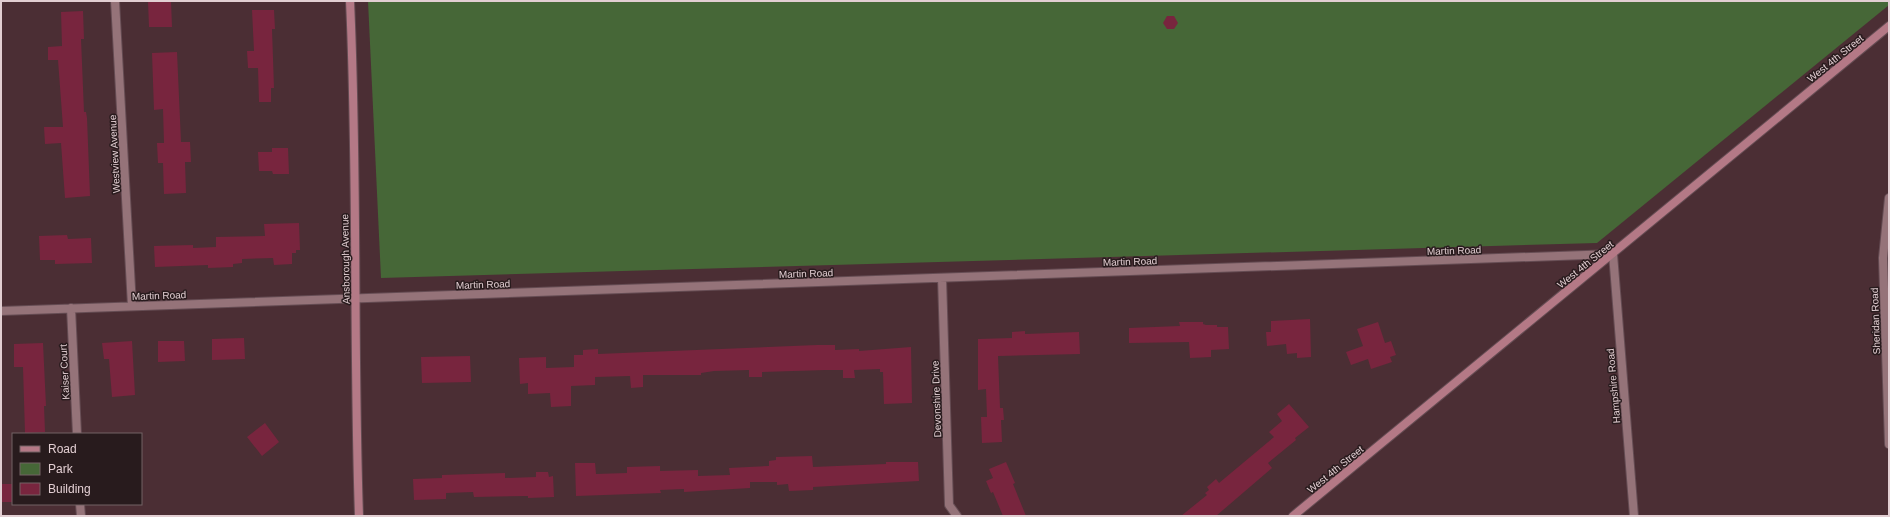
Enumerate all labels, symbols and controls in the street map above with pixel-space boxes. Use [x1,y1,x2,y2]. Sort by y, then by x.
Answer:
street label: West 4th Street [1805,32,1866,84]
street label: Westview Avenue [107,114,122,193]
street label: Ansborough Avenue [339,214,352,304]
street label: West 4th Street [1555,238,1616,290]
street label: Martin Road [1427,244,1481,257]
street label: Martin Road [1103,255,1157,268]
street label: Martin Road [779,267,833,280]
street label: Martin Road [456,278,510,291]
street label: Sheridan Road [1869,287,1882,355]
street label: Martin Road [132,289,186,302]
street label: Kaiser Court [58,344,71,400]
street label: Hampshire Road [1605,348,1622,424]
street label: Devonshire Drive [930,360,943,438]
legend [12,433,142,505]
text: Road [48,442,77,456]
street label: West 4th Street [1305,443,1366,495]
text: Park [48,462,74,476]
text: Building [48,482,91,496]

